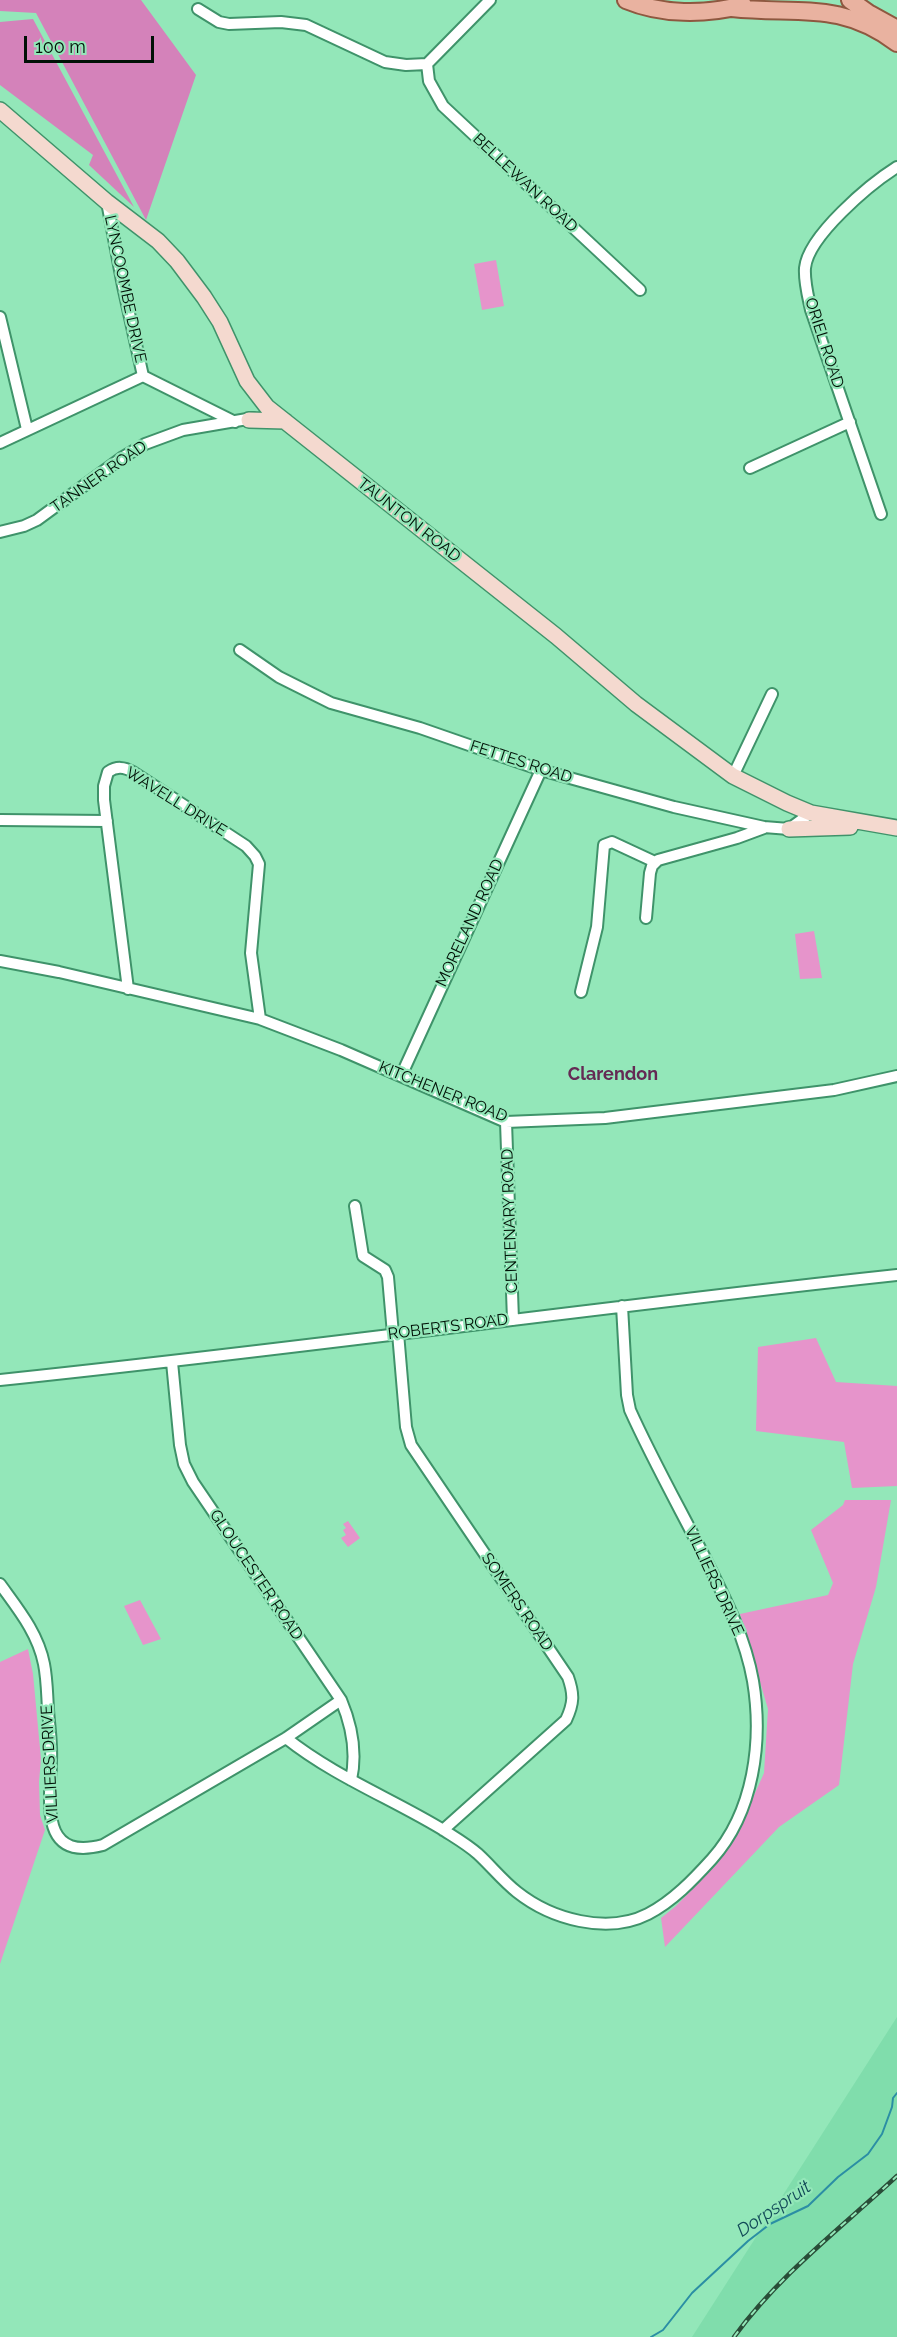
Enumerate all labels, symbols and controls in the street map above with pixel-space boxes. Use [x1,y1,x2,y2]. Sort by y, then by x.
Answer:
scale bar [27,24,158,62]
text: 100 m [35,36,86,57]
street label: BELLEWAN ROAD [469,130,581,236]
street label: LYNCOOMBE DRIVE [100,214,150,364]
street label: ORIEL ROAD [800,295,848,391]
street label: TANNER ROAD [47,437,151,517]
street label: TAUNTON ROAD [354,474,464,566]
street label: FETTES ROAD [467,736,575,788]
street label: WAVELL DRIVE [122,763,230,841]
street label: MORELAND ROAD [432,856,508,990]
street label: KITCHENER ROAD [376,1057,510,1127]
district label: Clarendon [568,1064,658,1086]
street label: CENTENARY ROAD [498,1148,522,1294]
street label: ROBERTS ROAD [387,1310,509,1344]
street label: GLOUCESTER ROAD [205,1506,307,1644]
street label: VILLIERS DRIVE [680,1524,748,1638]
street label: SOMERS ROAD [477,1549,557,1655]
street label: VILLIERS DRIVE [37,1705,63,1823]
water label: Dorpspruit [733,2176,815,2242]

